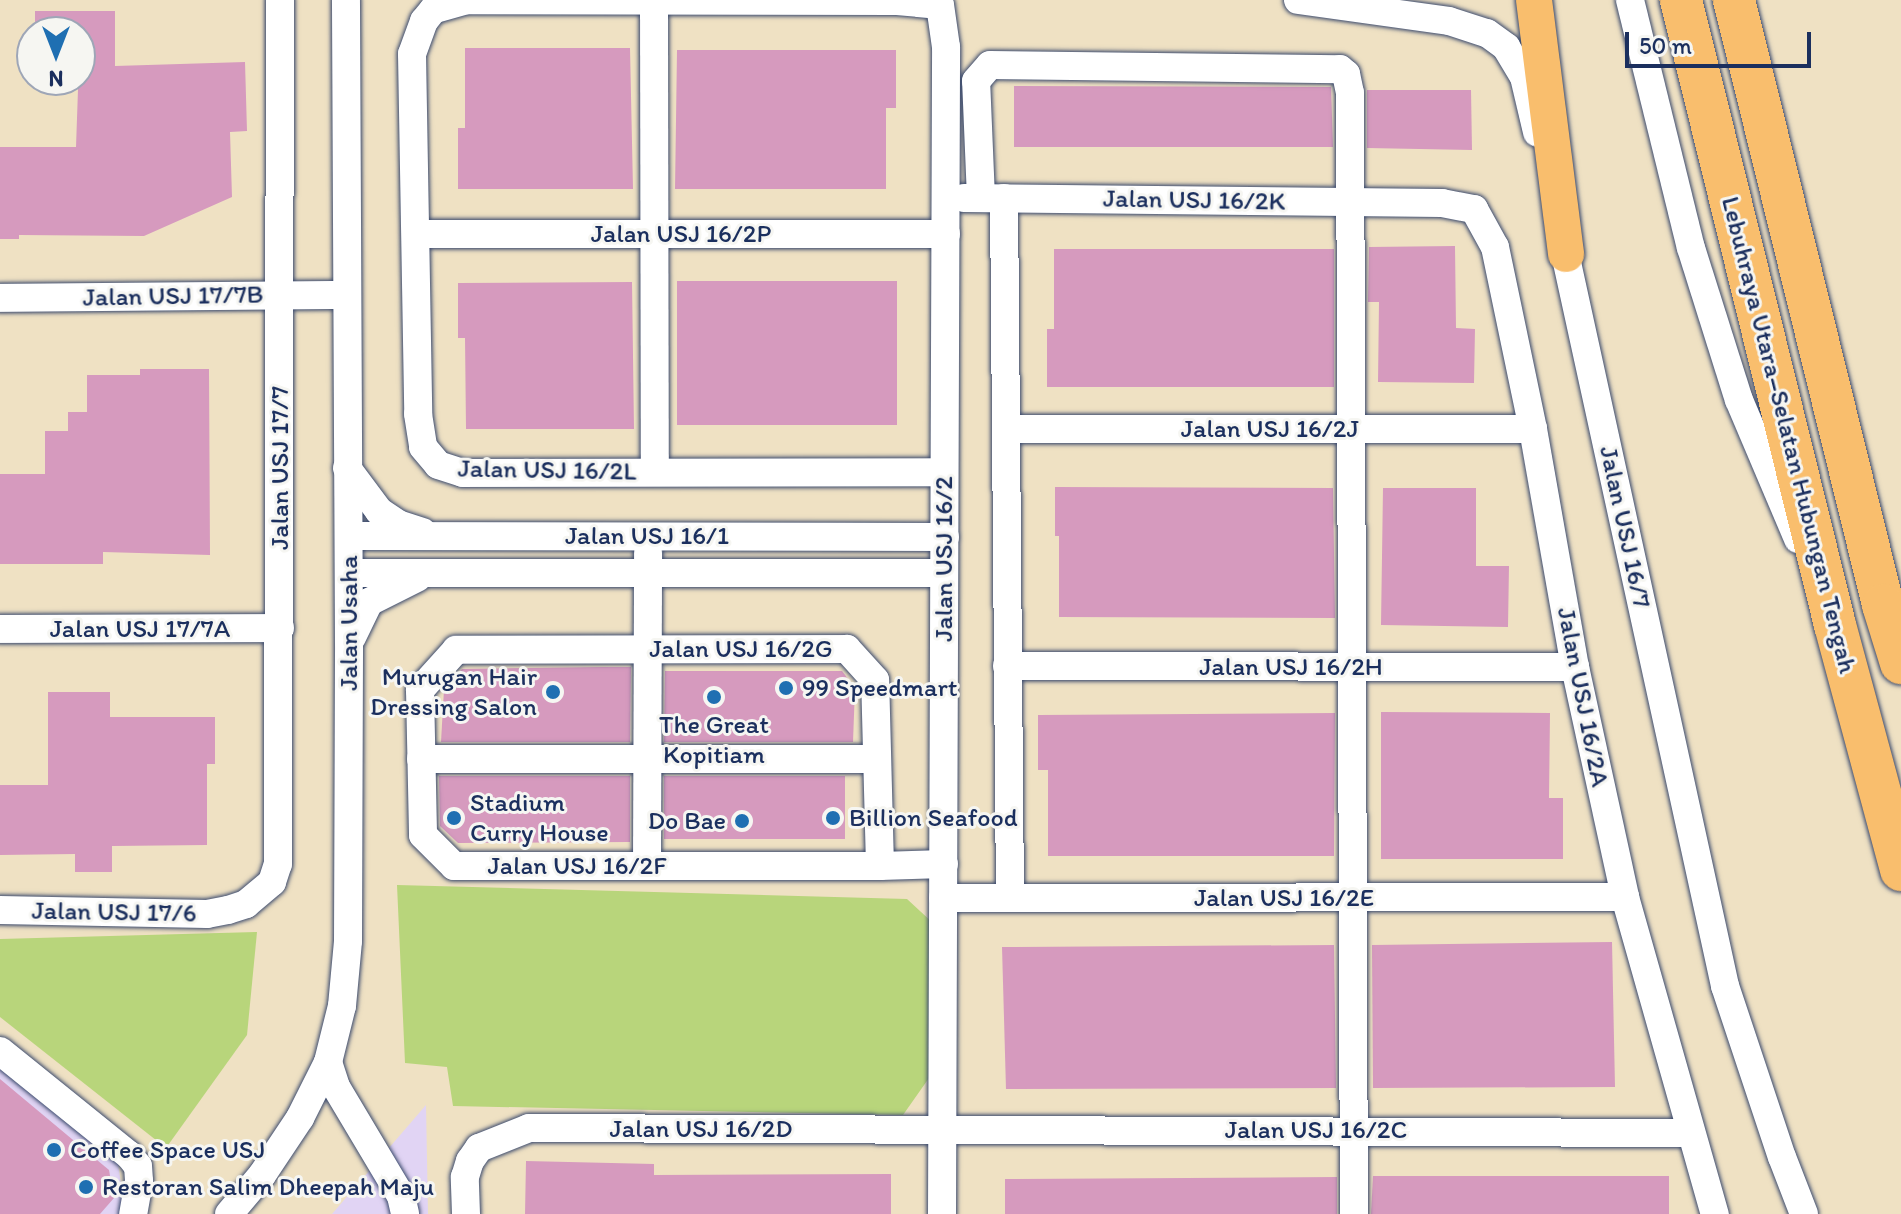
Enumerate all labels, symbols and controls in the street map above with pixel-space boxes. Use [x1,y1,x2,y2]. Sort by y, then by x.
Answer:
north arrow [16,16,96,96]
scale bar [1629,16,1815,66]
text: 50 m [1639,31,1692,60]
text: N [49,65,63,92]
street label: Jalan USJ 16/2K [1103,183,1285,217]
street label: Lebuhraya Utara–Selatan Hubungan Tengah [1715,194,1863,676]
street label: Jalan USJ 16/2P [591,218,771,250]
street label: Jalan USJ 17/7B [82,279,264,313]
street label: Jalan USJ 17/7 [264,386,296,550]
street label: Jalan USJ 16/2J [1181,413,1359,445]
street label: Jalan USJ 16/7 [1593,443,1657,611]
street label: Jalan USJ 16/2L [457,453,637,487]
street label: Jalan USJ 16/2 [928,476,960,642]
street label: Jalan USJ 16/1 [565,520,729,552]
street label: Jalan Usaha [333,556,365,690]
street label: Jalan USJ 16/2A [1550,605,1616,789]
street label: Jalan USJ 17/7A [50,613,230,645]
street label: Jalan USJ 16/2G [649,633,833,665]
street label: Jalan USJ 16/2H [1199,651,1383,683]
place label: Murugan Hair Dressing Salon [371,661,537,722]
place label: 99 Speedmart [802,672,958,704]
marker: 99 Speedmart [777,679,795,697]
marker: Murugan Hair Dressing Salon [544,683,562,701]
marker: The Great Kopitiam [705,688,723,706]
place label: The Great Kopitiam [659,709,769,770]
place label: Stadium Curry House [470,787,609,848]
place label: Billion Seafood [849,802,1018,834]
place label: Do Bae [647,805,726,837]
marker: Stadium Curry House [445,809,463,827]
marker: Billion Seafood [824,809,842,827]
marker: Do Bae [733,812,751,830]
street label: Jalan USJ 16/2F [487,850,667,882]
street label: Jalan USJ 16/2E [1194,882,1374,914]
street label: Jalan USJ 17/6 [31,895,197,929]
street label: Jalan USJ 16/2D [610,1113,792,1145]
street label: Jalan USJ 16/2C [1225,1114,1407,1146]
place label: Coffee Space USJ [70,1134,265,1166]
marker: Coffee Space USJ [45,1141,63,1159]
place label: Restoran Salim Dheepah Maju [102,1171,434,1203]
marker: Restoran Salim Dheepah Maju [77,1178,95,1196]

